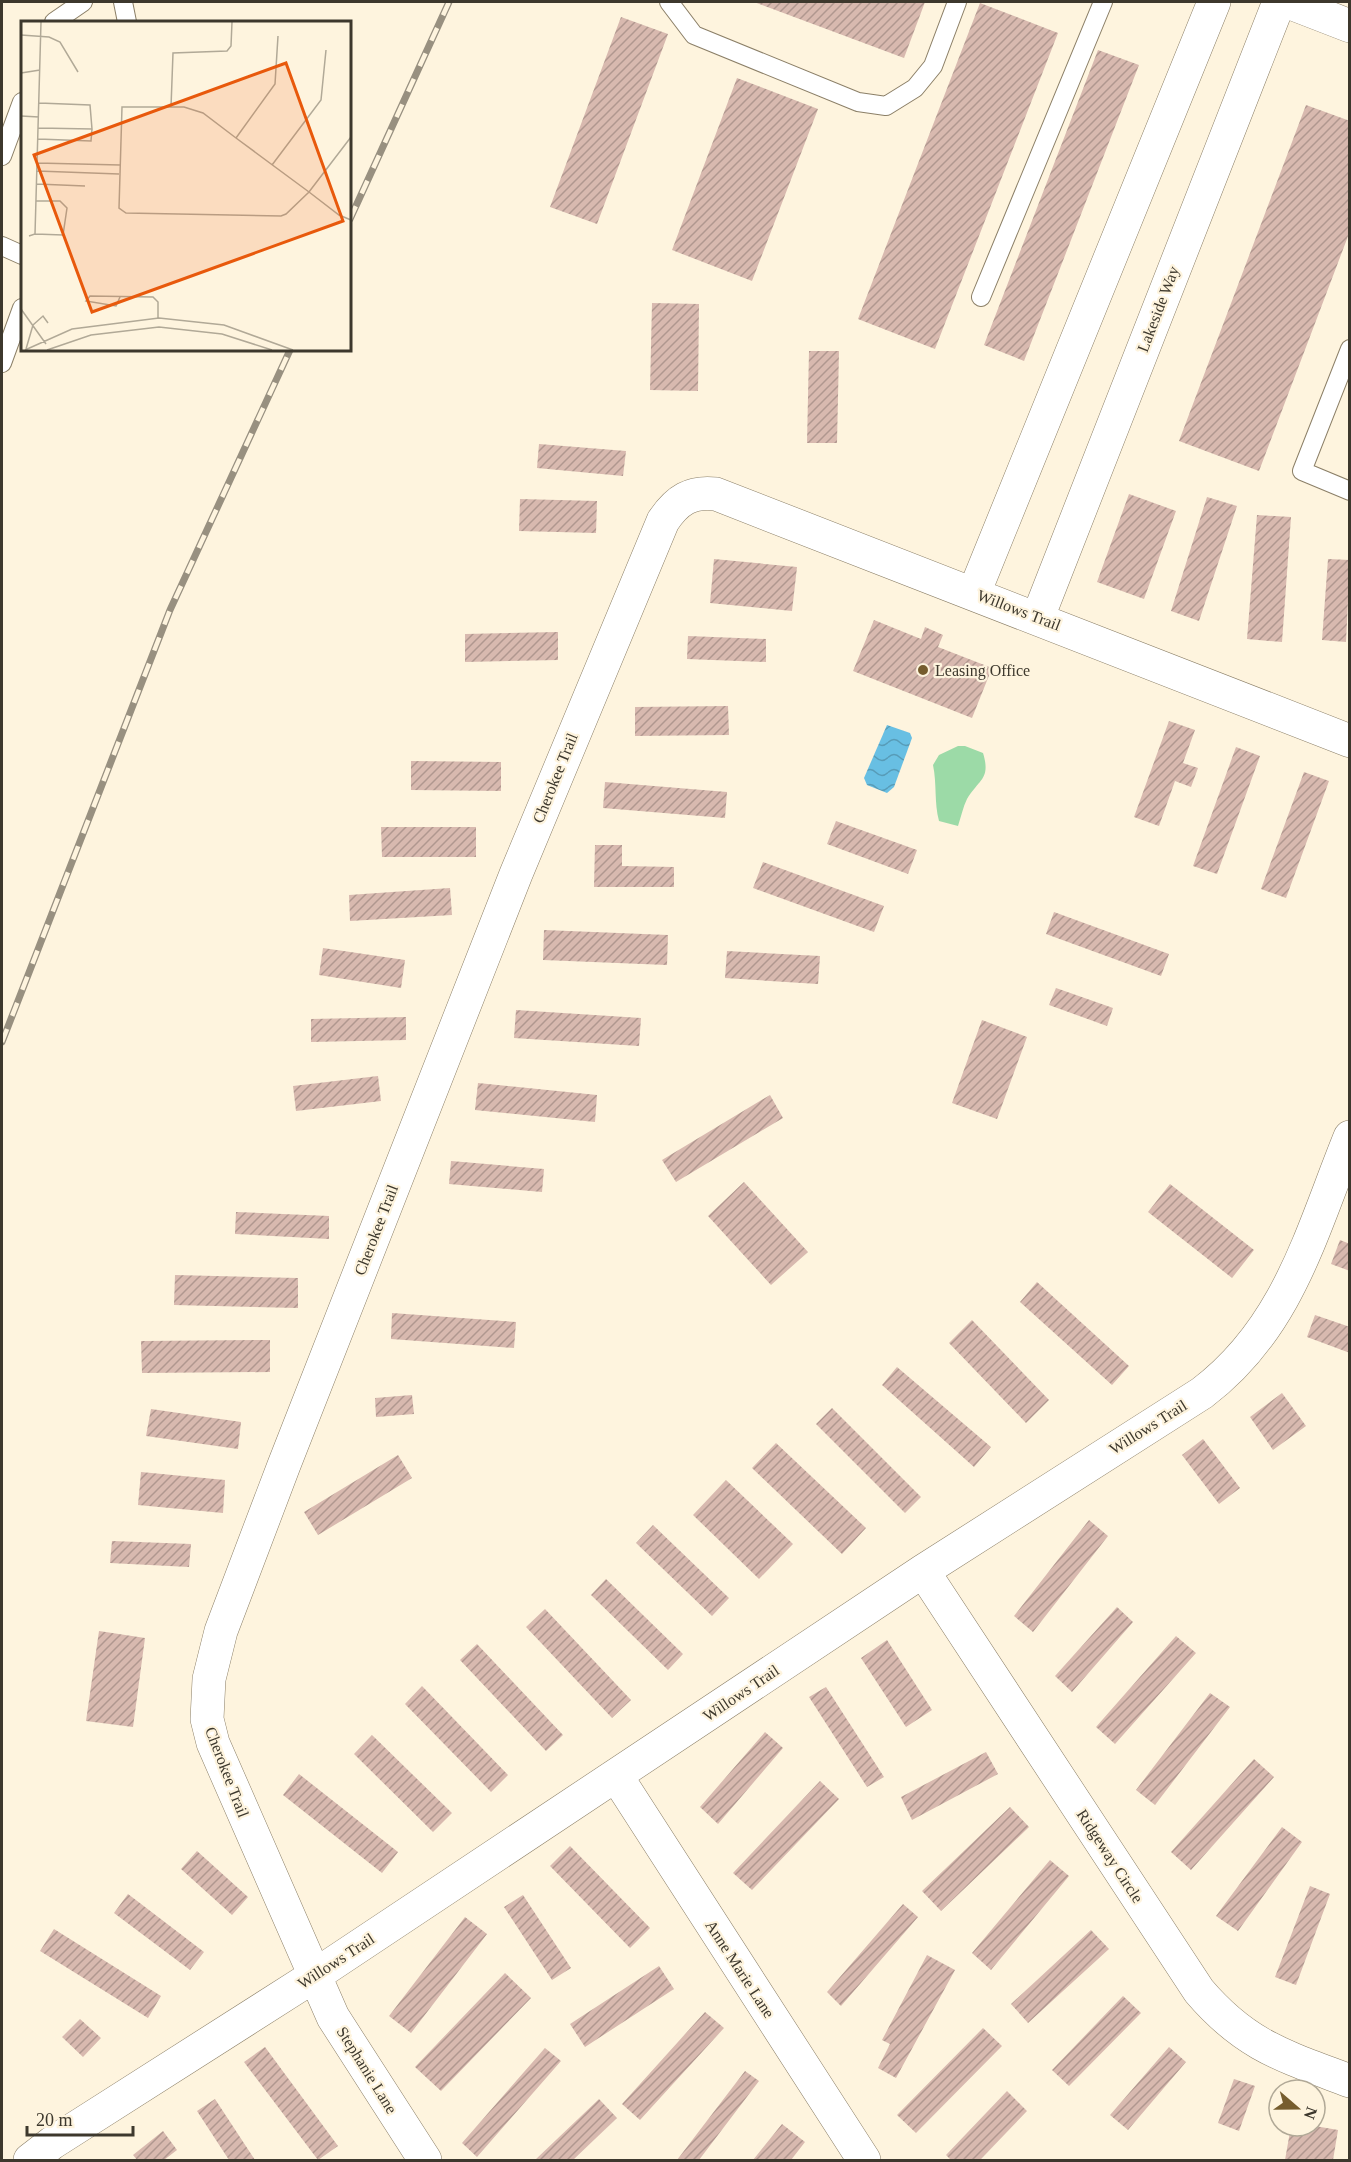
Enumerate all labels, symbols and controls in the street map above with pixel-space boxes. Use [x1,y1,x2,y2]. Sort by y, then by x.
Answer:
inset map [21,21,351,351]
street label: Lakeside Way [1134,264,1183,355]
street label: Willows Trail [975,586,1064,634]
place label: Leasing Office [935,662,1030,680]
marker: Leasing Office [916,663,930,677]
street label: Cherokee Trail [529,730,581,825]
street label: Cherokee Trail [351,1182,401,1278]
street label: Willows Trail [1106,1396,1190,1457]
street label: Willows Trail [700,1661,783,1725]
street label: Cherokee Trail [202,1724,252,1820]
street label: Ridgeway Circle [1073,1806,1147,1906]
street label: Anne Marie Lane [702,1917,778,2021]
street label: Willows Trail [295,1930,378,1992]
street label: Stephanie Lane [333,2023,400,2117]
north arrow [1267,2078,1327,2138]
scale bar [27,2099,134,2137]
text: N [1301,2105,1321,2122]
text: 20 m [36,2110,73,2130]

